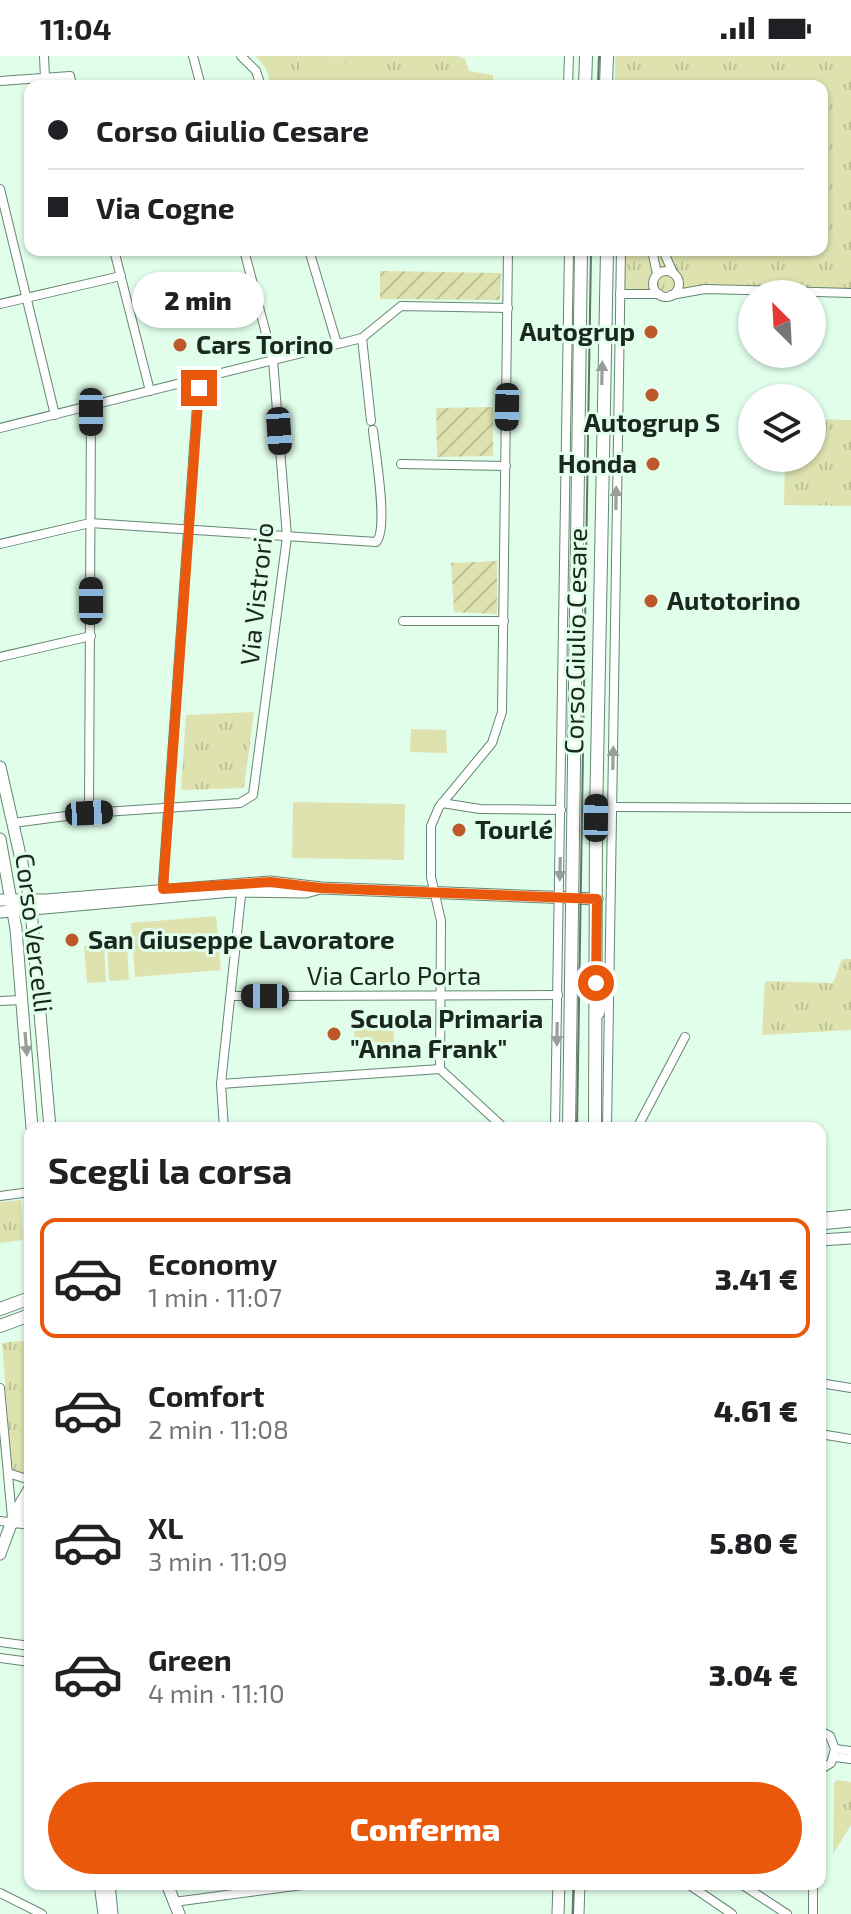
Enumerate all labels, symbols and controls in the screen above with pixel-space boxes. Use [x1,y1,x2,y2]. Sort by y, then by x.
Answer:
text: 11:04 [40,10,112,46]
text: Corso Giulio Cesare [96,112,369,148]
text: Via Cogne [96,189,235,225]
callout: 2 min [133,272,265,328]
north arrow [738,280,826,368]
map controls [738,280,826,472]
text: 2 min [164,284,232,315]
place label: Autogrup [519,315,635,346]
marker: Autogrup [642,323,660,341]
place label: Cars Torino [196,328,334,359]
marker: Cars Torino [171,336,189,354]
one-way arrow [596,360,608,385]
route end [181,370,217,406]
car [495,383,519,431]
button: layers [738,384,826,472]
marker: Autogrup S [643,386,661,404]
car [79,388,103,436]
car [265,406,293,456]
place label: Autogrup S [584,406,720,437]
place label: Honda [558,447,637,478]
marker: Honda [644,455,662,473]
one-way arrow [610,485,623,510]
street label: Via Vistrorio [233,521,278,667]
street label: Corso Giulio Cesare [557,528,592,754]
car [79,577,103,625]
place label: Autotorino [667,584,801,615]
marker: Autotorino [642,592,660,610]
one-way arrow [607,745,620,770]
car [584,794,608,842]
car [64,800,114,826]
place label: Tourlé [475,813,553,844]
marker: Tourlé [450,821,468,839]
street label: Corso Vercelli [10,851,61,1014]
one-way arrow [554,857,567,882]
place label: San Giuseppe Lavoratore [88,923,395,954]
marker: San Giuseppe Lavoratore [63,931,81,949]
street label: Via Carlo Porta [307,959,481,990]
route start [578,965,614,1001]
car [241,984,289,1008]
place label: Scuola Primaria "Anna Frank" [350,1002,543,1063]
one-way arrow [551,1022,563,1047]
marker: Scuola Primaria "Anna Frank" [325,1025,343,1043]
one-way arrow [20,1032,33,1057]
text: Scegli la corsa [48,1148,292,1191]
icon: car [52,1242,124,1314]
text: Economy [148,1245,277,1281]
text: 3.41 € [715,1260,798,1296]
text: 1 min · 11:07 [148,1281,282,1312]
icon: car [52,1374,124,1446]
text: Comfort [148,1377,265,1413]
text: 4.61 € [714,1392,798,1428]
text: 2 min · 11:08 [148,1413,289,1444]
icon: car [52,1506,124,1578]
text: XL [148,1509,183,1545]
text: 5.80 € [710,1524,798,1560]
text: 3 min · 11:09 [148,1545,288,1576]
icon: car [52,1638,124,1710]
text: Green [148,1641,232,1677]
text: 3.04 € [709,1656,798,1692]
text: 4 min · 11:10 [148,1677,285,1708]
button: Conferma [48,1782,802,1874]

